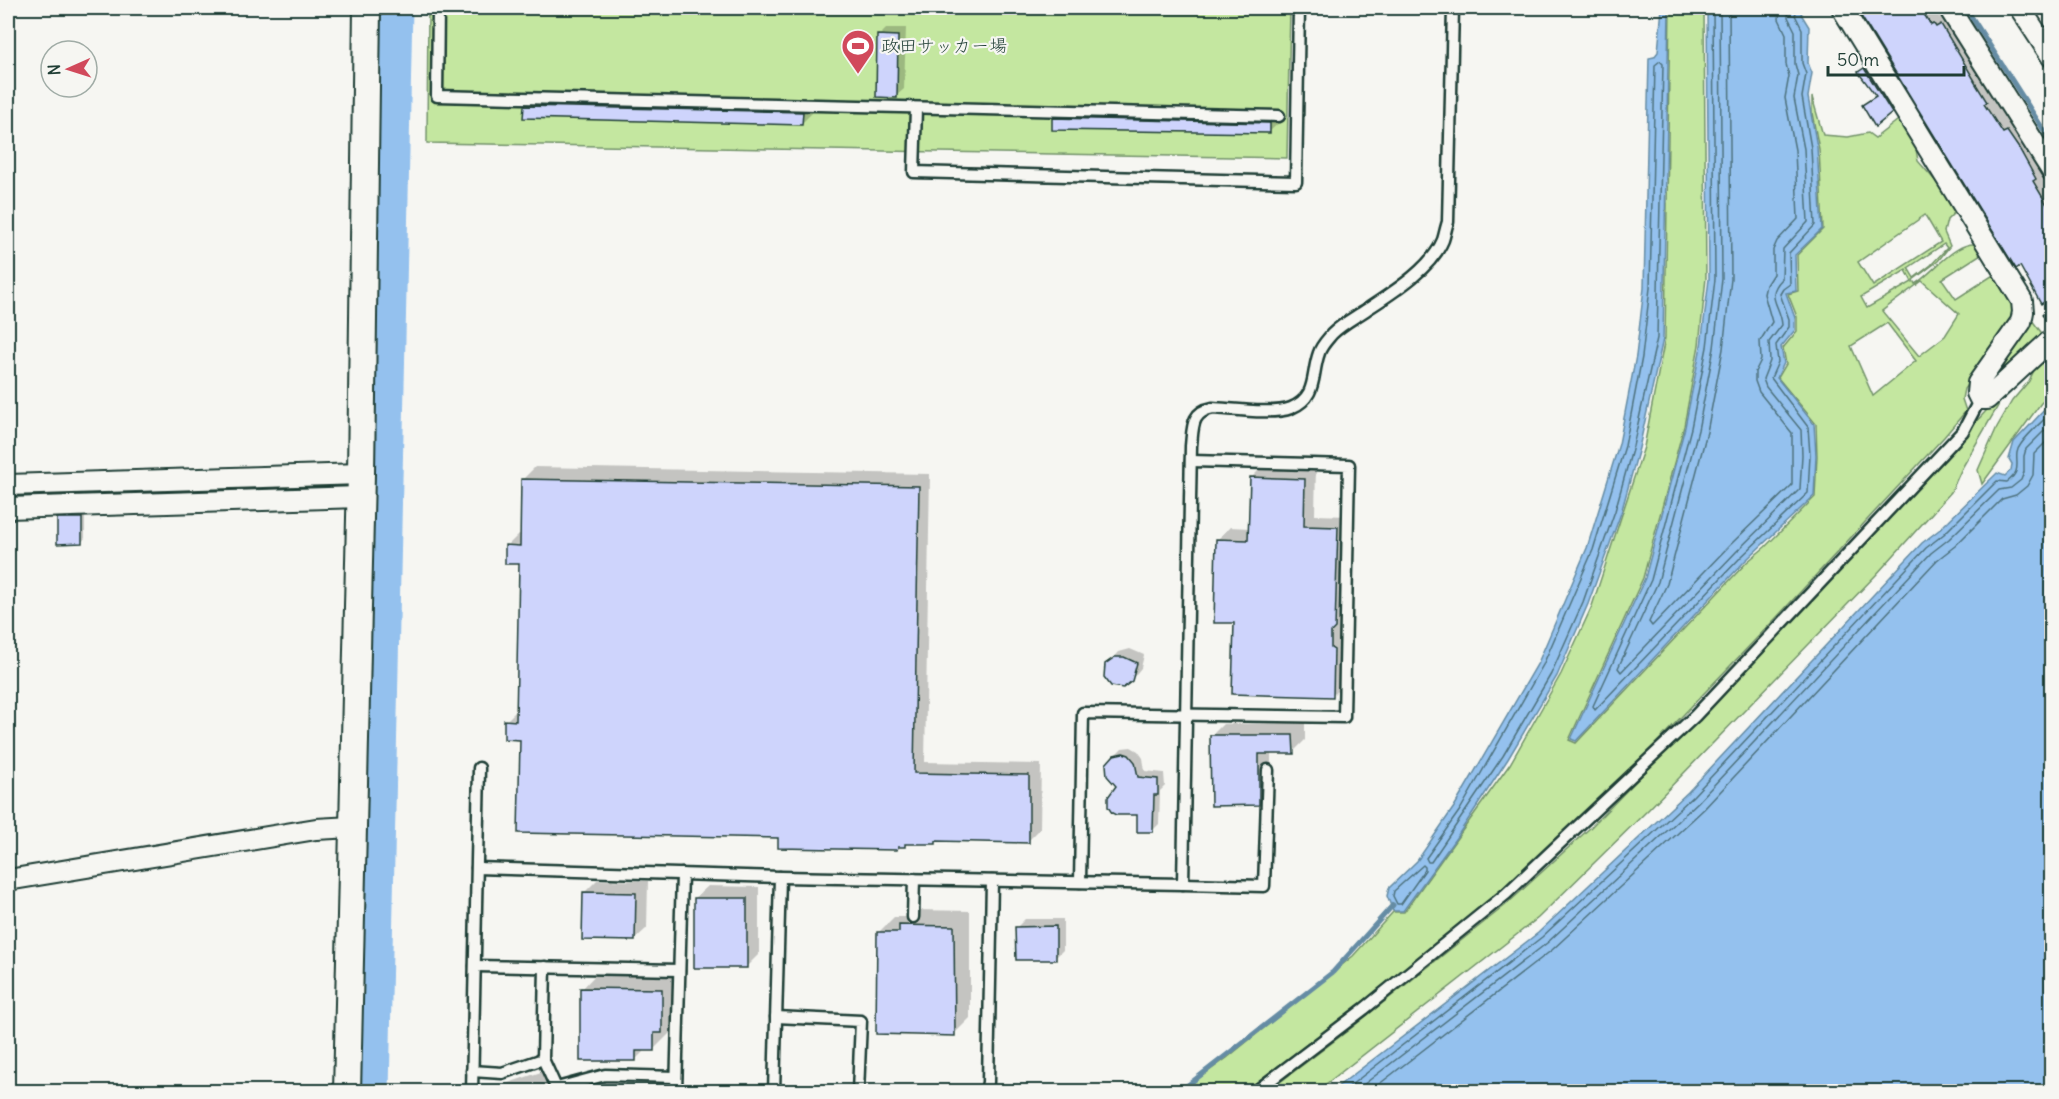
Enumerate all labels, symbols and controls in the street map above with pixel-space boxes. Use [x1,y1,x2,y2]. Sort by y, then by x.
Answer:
sports icon: 政田サッカー場 [840,28,876,75]
place label: 政田サッカー場 [881,34,1007,57]
north arrow [39,39,99,99]
scale bar [1828,39,1964,77]
text: 50 m [1837,48,1879,71]
text: N [44,64,64,76]

